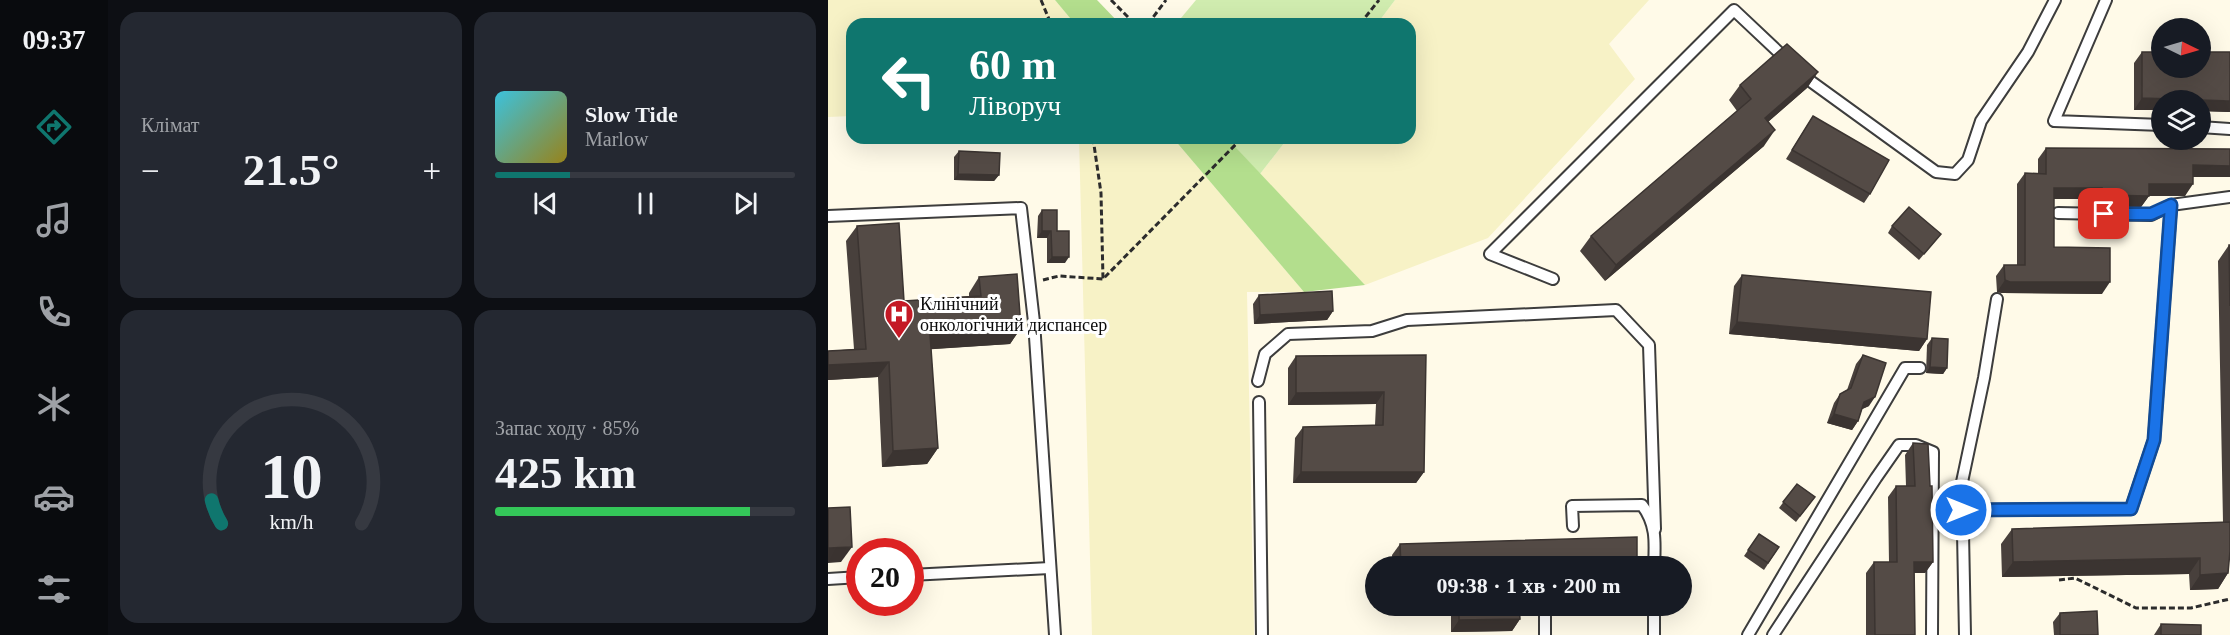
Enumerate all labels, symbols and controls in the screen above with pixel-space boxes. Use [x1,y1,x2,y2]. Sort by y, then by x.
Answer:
north arrow [2151,18,2211,78]
map controls [2151,18,2211,150]
text: 09:37 [23,25,86,55]
icon: left [870,42,948,120]
text: 60 m [969,42,1057,88]
button: layers [2151,90,2211,150]
text: Ліворуч [969,91,1061,121]
text: Slow Tide [585,102,678,127]
icon: directions [33,106,75,148]
text: Клімат [141,114,200,136]
text: Marlow [585,128,648,150]
text: 21.5° [243,145,339,195]
text: − [141,153,160,189]
text: + [422,153,441,189]
icon: previous [529,187,562,220]
icon: pause [629,187,662,220]
icon: next [729,187,762,220]
pin [2078,188,2129,239]
icon: arrive [2087,197,2120,230]
icon: music [33,199,75,241]
icon: phone [33,291,75,333]
place label: Клінічний онкологічний диспансер [920,294,1107,335]
hospital icon: Клінічний онкологічний диспансер [883,298,915,340]
icon: climate [33,383,75,425]
text: Запас ходу · 85% [495,417,639,439]
text: 10 [260,442,322,511]
text: 425 km [495,448,636,498]
icon: car [33,476,75,518]
position arrow [1929,478,1993,542]
text: km/h [269,510,313,534]
speed limit sign: 20 [846,538,924,616]
icon: filters [33,568,75,610]
text: 09:38 · 1 хв · 200 m [1436,573,1621,598]

